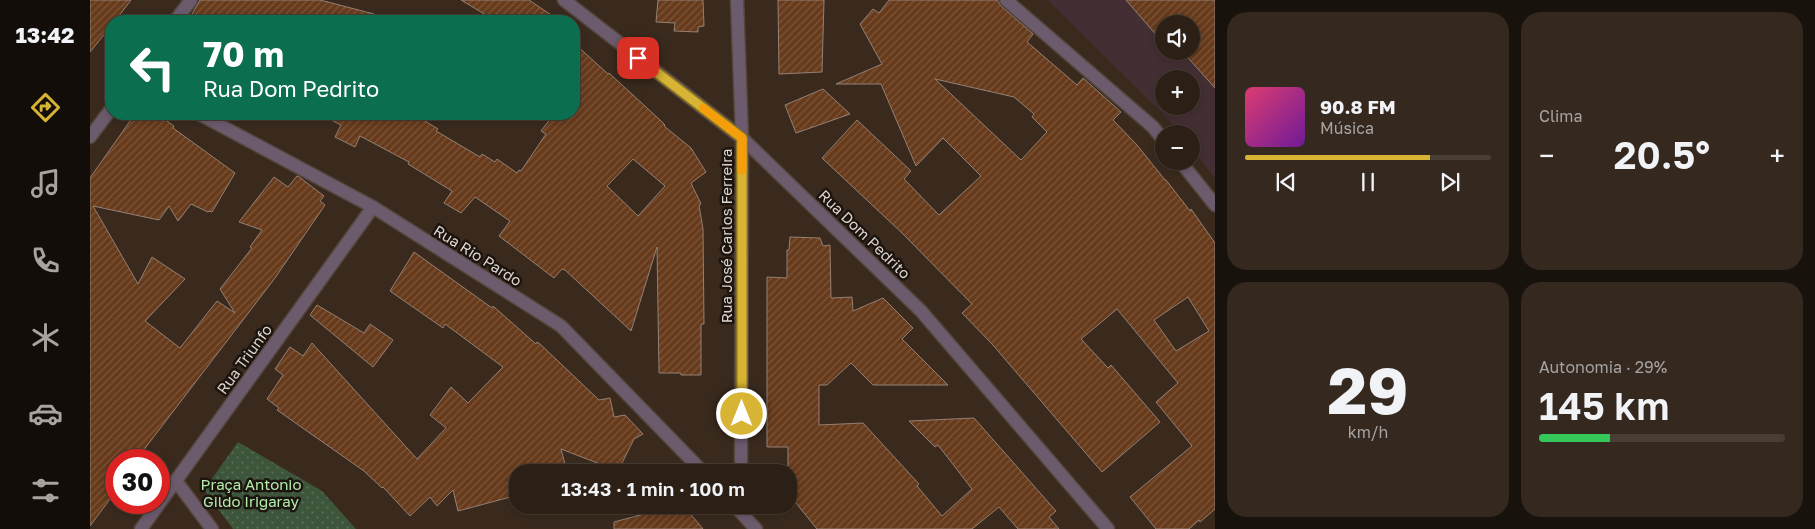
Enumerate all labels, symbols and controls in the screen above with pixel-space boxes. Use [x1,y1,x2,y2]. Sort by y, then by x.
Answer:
map controls [1155,15,1200,170]
button: sound [1155,15,1200,60]
text: 13:42 [16,21,74,48]
text: 70 m [203,33,284,75]
icon: left [120,35,185,100]
pin [617,37,659,79]
icon: arrive [624,44,652,72]
button: + [1155,70,1200,115]
text: Rua Dom Pedrito [203,75,379,102]
icon: directions [28,90,63,125]
text: 90.8 FM [1320,95,1396,118]
text: Clima [1539,106,1583,126]
text: Música [1320,118,1374,138]
button: − [1155,125,1200,170]
text: 20.5° [1614,132,1710,177]
text: − [1539,139,1554,172]
text: + [1770,139,1785,172]
street label: Rua José Carlos Ferreira [717,149,735,323]
icon: music [28,166,63,201]
icon: previous [1272,168,1300,196]
icon: pause [1354,168,1382,196]
icon: next [1436,168,1464,196]
street label: Rua Dom Pedrito [816,186,914,282]
street label: Rua Rio Pardo [431,221,525,289]
icon: phone [28,243,63,278]
icon: climate [28,320,63,355]
street label: Rua Triunfo [213,321,275,397]
text: 29 [1328,350,1408,428]
text: Autonomia · 29% [1539,357,1667,377]
text: 145 km [1539,383,1669,428]
position arrow [715,387,767,439]
icon: car [28,396,63,431]
text: km/h [1348,422,1388,442]
speed limit sign: 30 [105,449,170,514]
icon: filters [28,473,63,508]
park label: Praça Antonio Gildo Irigaray [201,475,301,510]
text: 13:43 · 1 min · 100 m [561,477,745,500]

